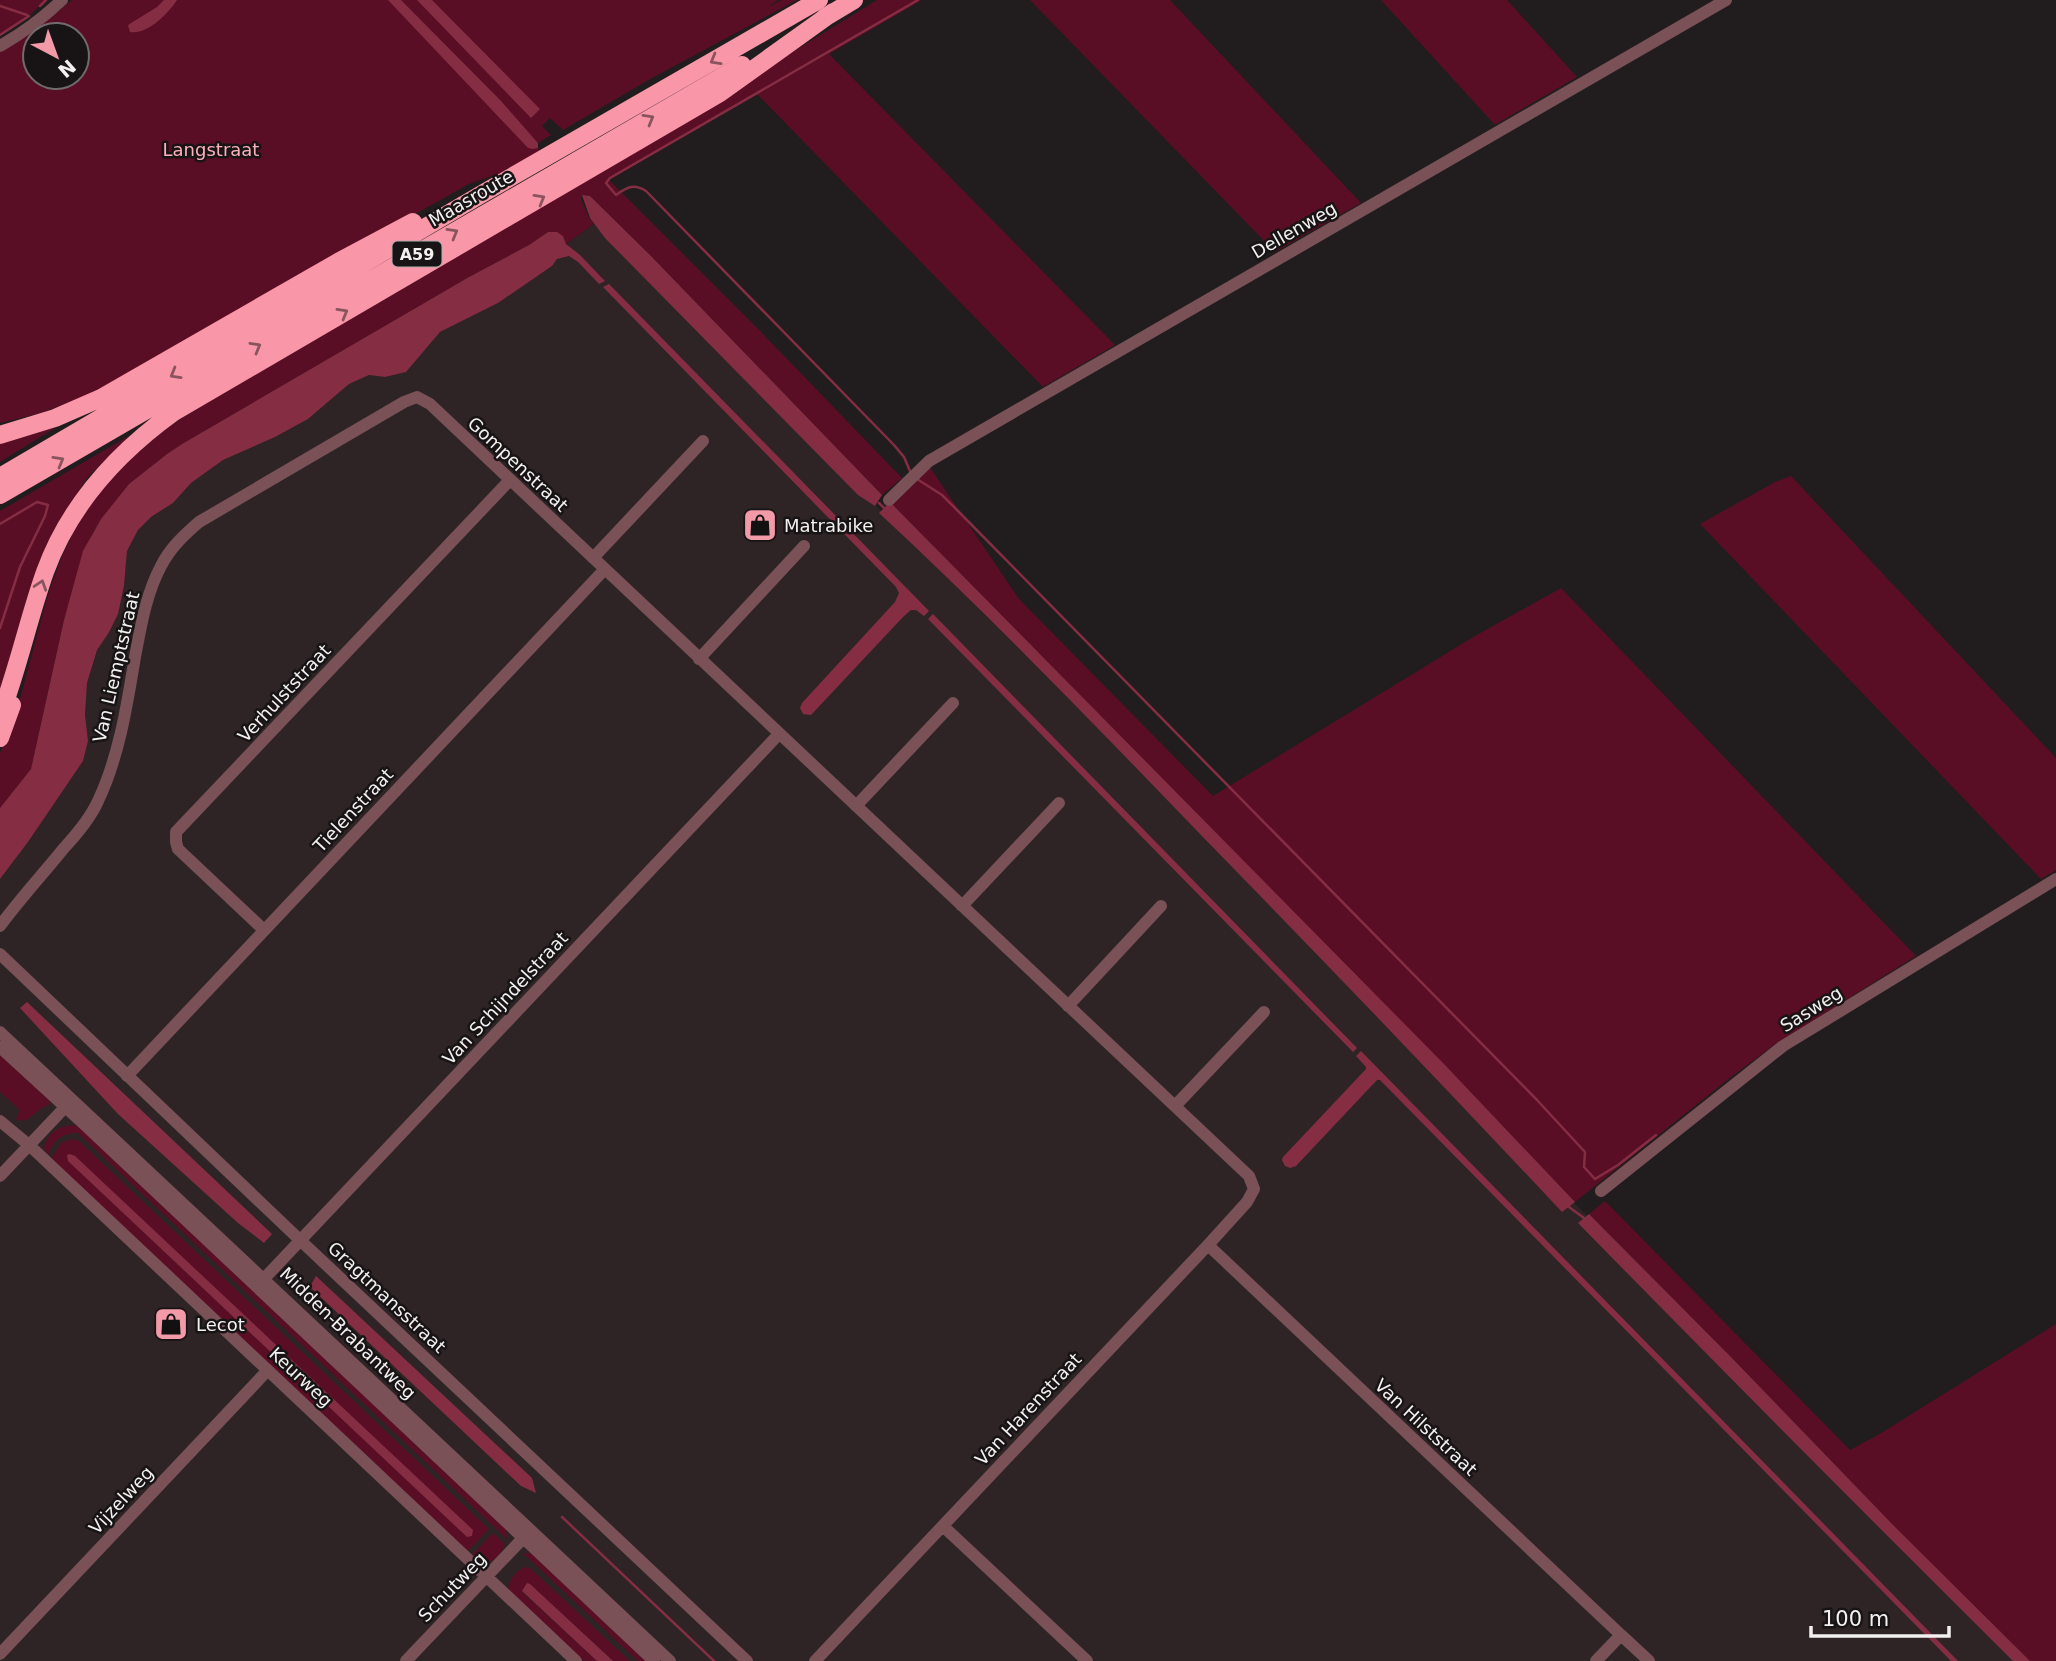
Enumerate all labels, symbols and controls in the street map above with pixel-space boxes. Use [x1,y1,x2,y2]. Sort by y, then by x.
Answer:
north arrow [21,21,91,91]
one-way arrow [710,51,723,64]
text: N [54,55,80,82]
one-way arrow [642,114,655,127]
park label: Langstraat [163,139,259,160]
street label: Maasroute [425,165,517,231]
one-way arrow [533,194,546,207]
street label: Dellenweg [1248,197,1340,263]
one-way arrow [445,228,458,241]
road number: A59 [392,242,442,266]
one-way arrow [336,308,349,321]
one-way arrow [249,342,261,355]
one-way arrow [170,366,182,379]
street label: Gompenstraat [464,412,572,516]
one-way arrow [52,456,64,469]
shop icon: Matrabike [741,506,779,544]
place label: Matrabike [784,515,873,536]
one-way arrow [33,579,47,591]
street label: Van Liemptstraat [88,590,144,744]
street label: Verhulststraat [233,640,335,746]
street label: Tielenstraat [308,764,397,857]
street label: Van Schijndelstraat [438,927,572,1069]
street label: Sasweg [1776,982,1846,1036]
street label: Gragtmansstraat [324,1237,450,1357]
street label: Midden-Brabantweg [276,1263,420,1403]
shop icon: Lecot [152,1305,190,1343]
place label: Lecot [196,1314,245,1335]
street label: Keurweg [265,1343,337,1411]
street label: Van Harenstraat [971,1348,1085,1470]
street label: Van Hilststraat [1371,1374,1481,1480]
street label: Vijzelweg [84,1462,158,1538]
street label: Schutweg [414,1548,490,1626]
scale bar [1811,1594,1949,1638]
text: 100 m [1822,1607,1889,1631]

